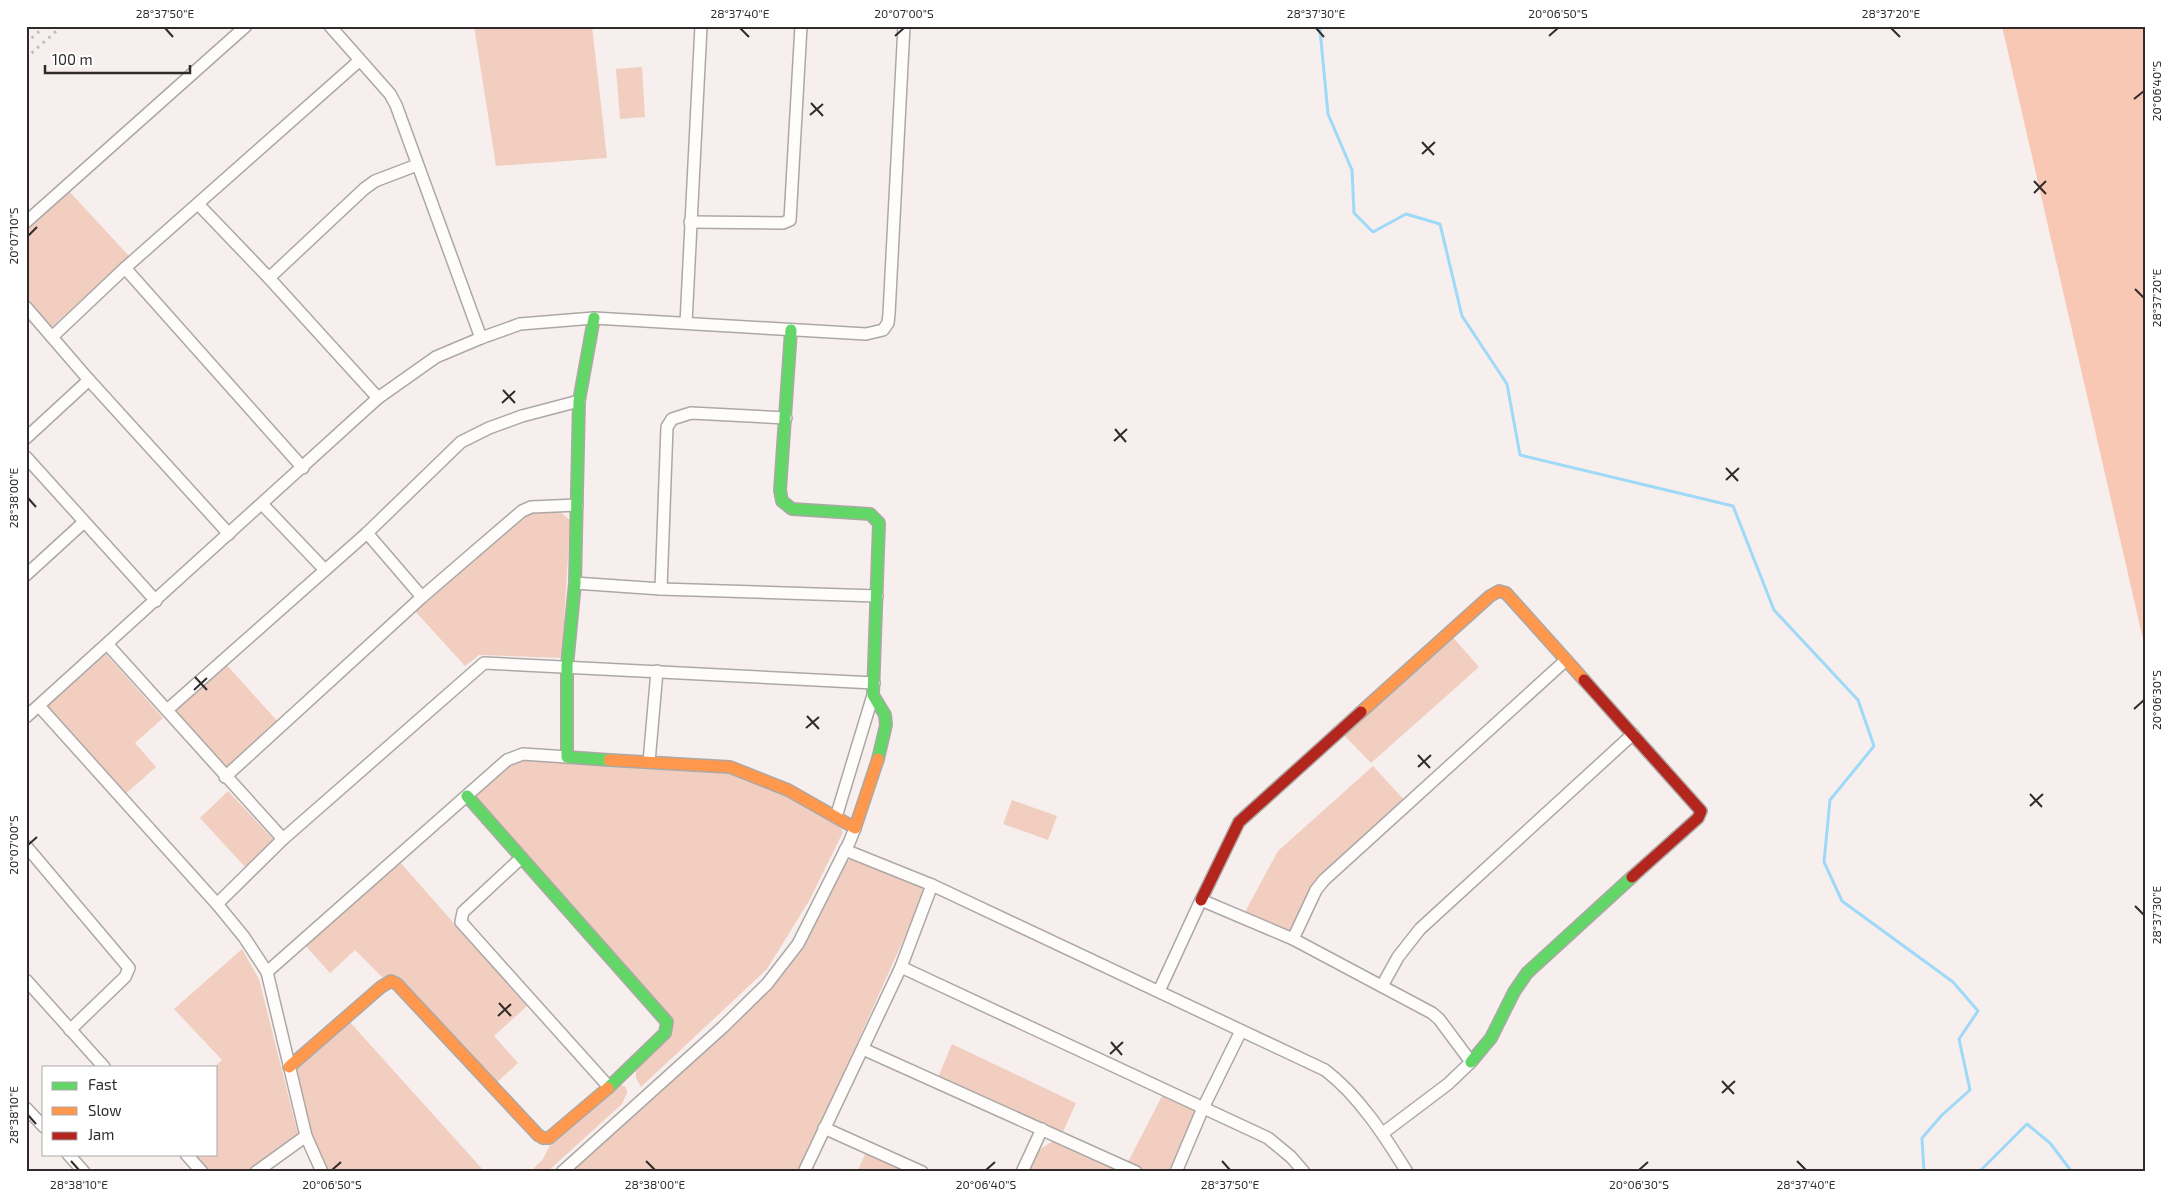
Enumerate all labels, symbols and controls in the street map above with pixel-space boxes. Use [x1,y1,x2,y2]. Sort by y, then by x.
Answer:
text: 28°37'50"E [136,6,194,20]
text: 28°37'40"E [710,6,770,20]
text: 20°07'00"S [874,6,934,20]
text: 28°37'30"E [1287,6,1346,20]
text: 20°06'50"S [1528,6,1588,20]
text: 28°37'20"E [1862,6,1921,20]
scale bar [45,42,190,74]
text: 100 m [52,50,93,68]
text: 20°06'40"S [2149,61,2163,121]
text: 20°07'10"S [6,207,20,265]
text: 28°37'20"E [2149,268,2163,327]
text: 28°38'00"E [6,468,20,528]
text: 20°06'30"S [2149,670,2163,730]
text: 20°07'00"S [6,815,20,875]
text: 28°37'30"E [2149,885,2163,944]
legend [42,1066,218,1156]
text: Fast [88,1075,118,1093]
text: 28°38'10"E [6,1086,20,1144]
text: Slow [88,1101,122,1119]
text: Jam [88,1125,114,1143]
text: 28°38'10"E [50,1177,108,1191]
text: 20°06'50"S [302,1177,362,1191]
text: 28°38'00"E [625,1177,685,1191]
text: 20°06'40"S [956,1177,1016,1191]
text: 28°37'50"E [1201,1177,1259,1191]
text: 20°06'30"S [1609,1177,1669,1191]
text: 28°37'40"E [1776,1177,1836,1191]

